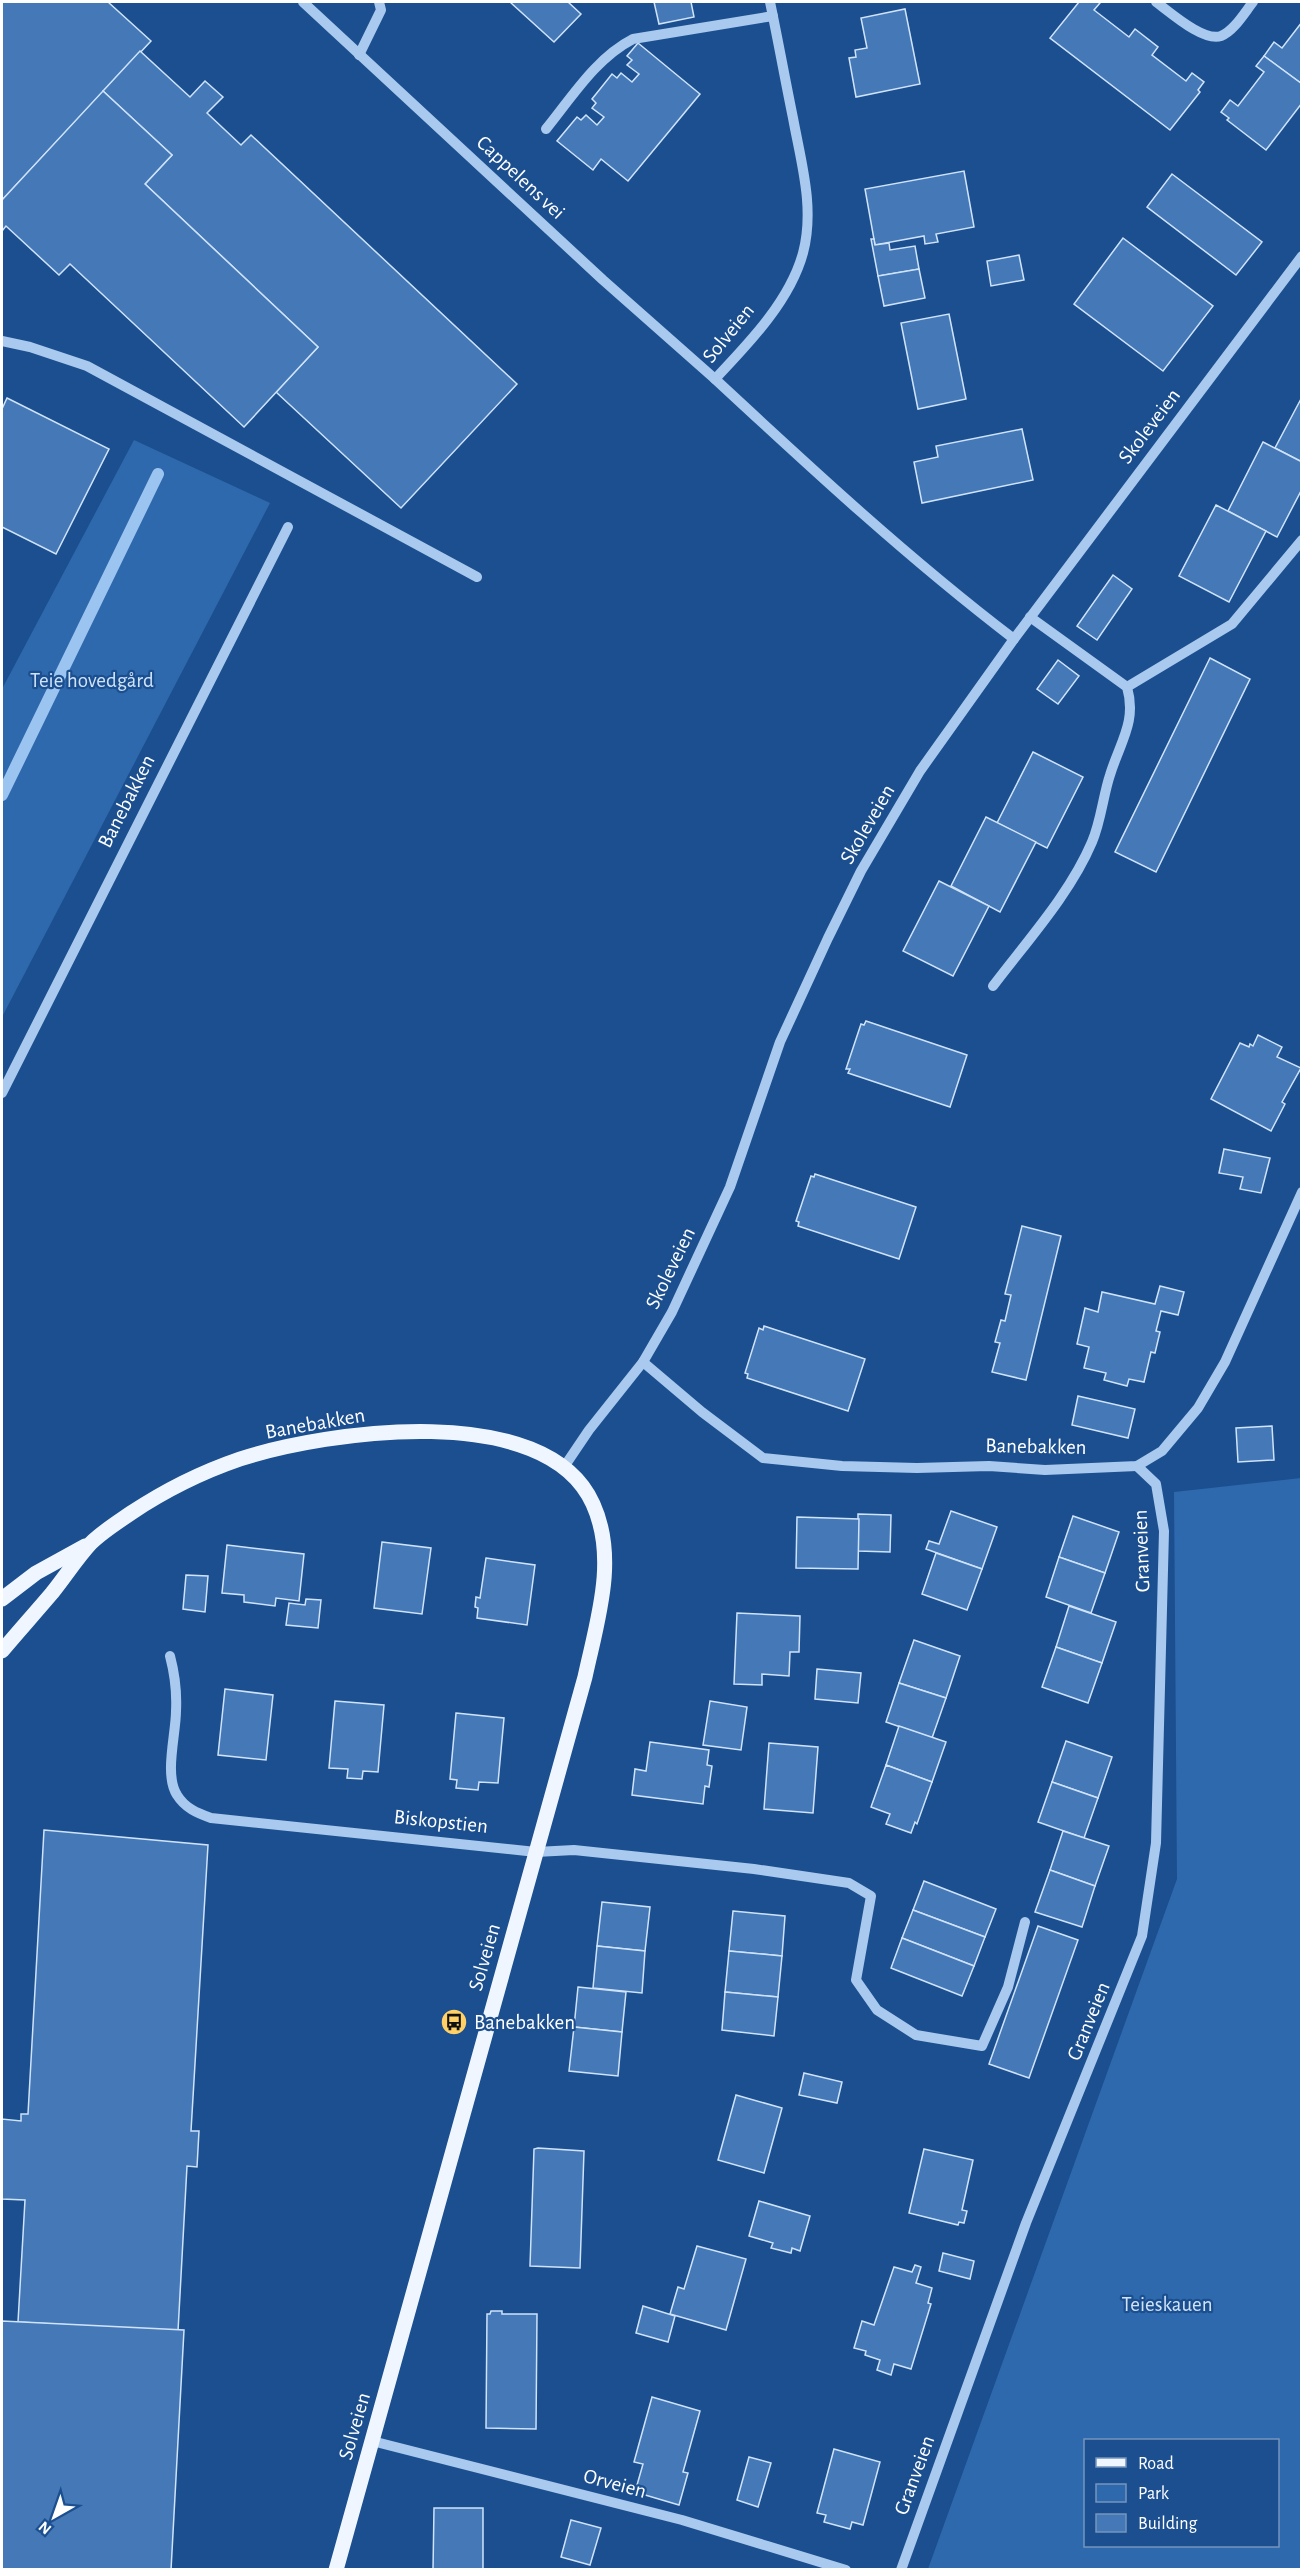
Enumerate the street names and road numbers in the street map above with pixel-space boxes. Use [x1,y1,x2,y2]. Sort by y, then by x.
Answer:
street label: Cappelens vei [473,131,569,223]
street label: Solveien [699,300,758,367]
street label: Skoleveien [1115,385,1184,468]
street label: Banebakken [94,751,159,851]
street label: Skoleveien [836,781,899,868]
street label: Skoleveien [642,1224,699,1312]
street label: Banebakken [263,1404,367,1443]
street label: Banebakken [985,1435,1087,1458]
street label: Granveien [1130,1509,1153,1593]
street label: Biskopstien [393,1806,489,1837]
street label: Solveien [465,1921,504,1993]
street label: Granveien [1063,1979,1114,2063]
street label: Solveien [335,2390,374,2462]
street label: Granveien [890,2433,938,2518]
street label: Orveien [581,2465,649,2502]

